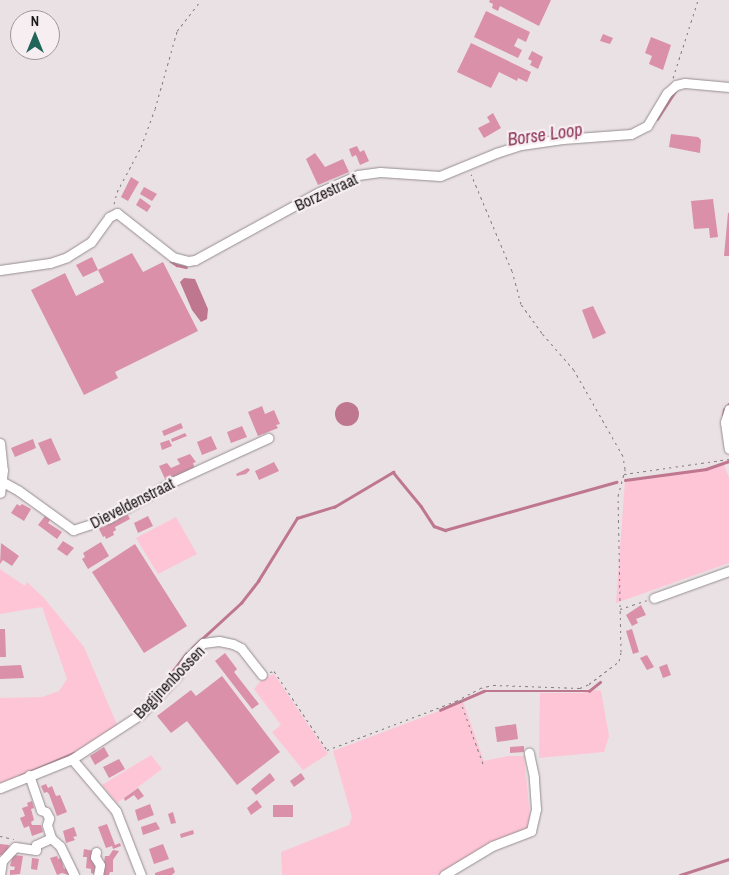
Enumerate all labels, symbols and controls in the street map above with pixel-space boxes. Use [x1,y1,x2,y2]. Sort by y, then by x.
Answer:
north arrow [10,10,60,60]
text: N [31,12,39,30]
water label: Borse Loop [506,119,584,151]
street label: Borzestraat [292,169,360,215]
street label: Dieveldenstraat [87,474,177,532]
street label: Begijnenbossen [129,641,209,723]

